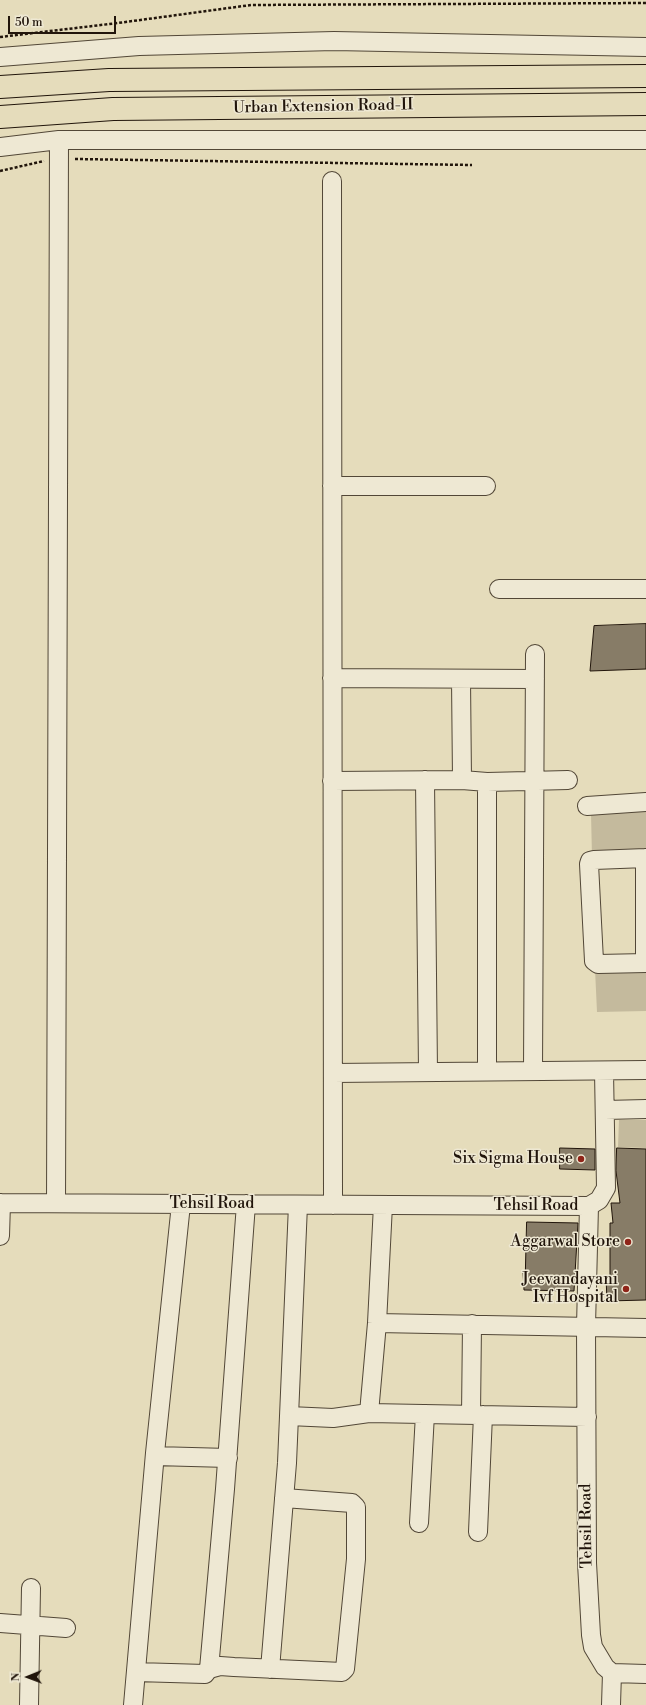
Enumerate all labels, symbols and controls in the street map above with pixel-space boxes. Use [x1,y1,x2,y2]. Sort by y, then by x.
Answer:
scale bar [10,8,118,34]
text: 50 m [15,15,43,30]
street label: Urban Extension Road-II [233,96,413,118]
place label: Six Sigma House [453,1149,573,1169]
marker: Six Sigma House [576,1154,586,1164]
street label: Tehsil Road [170,1194,254,1214]
street label: Tehsil Road [494,1196,578,1216]
place label: Aggarwal Store [511,1232,620,1252]
marker: Aggarwal Store [623,1237,633,1247]
place label: Jeevandayani Ivf Hospital [522,1270,618,1308]
marker: Jeevandayani Ivf Hospital [621,1284,631,1294]
street label: Tehsil Road [577,1483,597,1569]
north arrow [8,1657,48,1697]
text: N [9,1673,23,1682]

